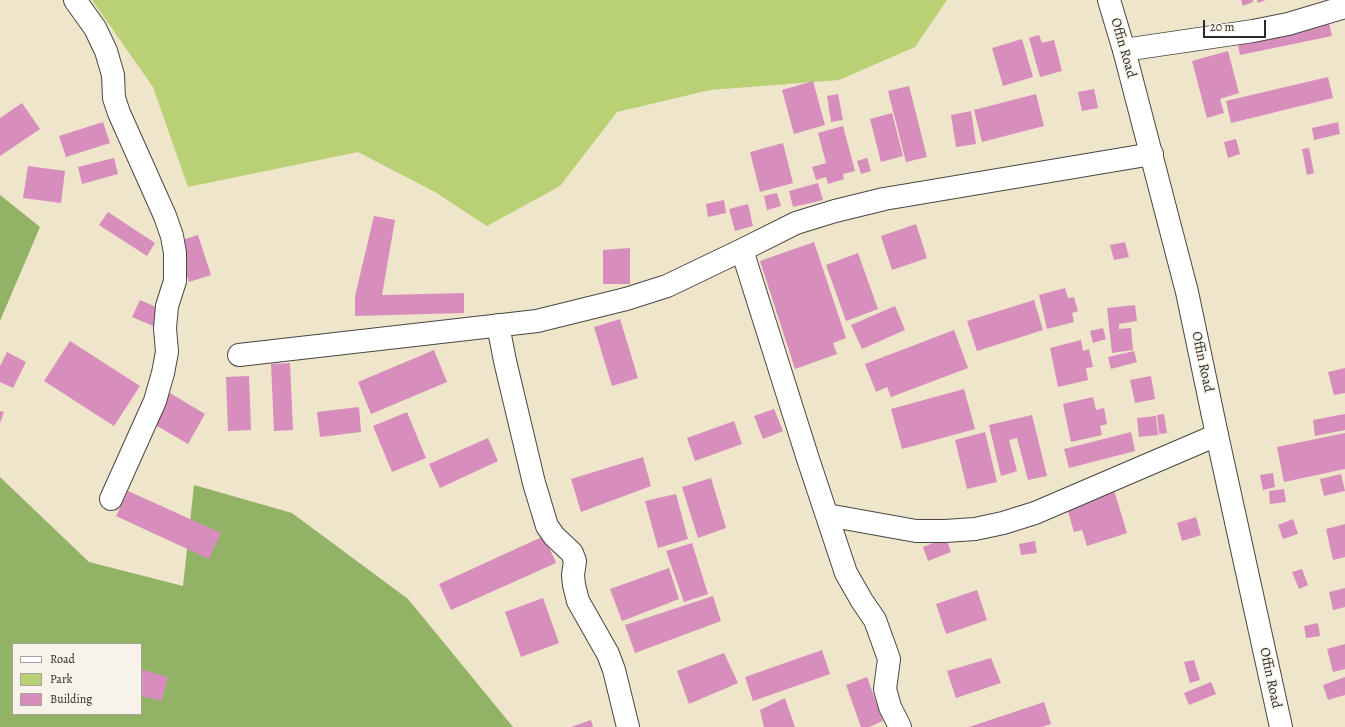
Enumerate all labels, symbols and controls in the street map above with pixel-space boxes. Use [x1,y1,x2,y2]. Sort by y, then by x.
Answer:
scale bar [1205,12,1268,38]
street label: Offin Road [1106,16,1140,80]
text: 20 m [1210,19,1234,35]
street label: Offin Road [1187,330,1217,394]
legend [12,643,142,715]
street label: Offin Road [1255,646,1285,710]
text: Road [50,651,75,667]
text: Park [50,671,73,687]
text: Building [50,691,92,707]

